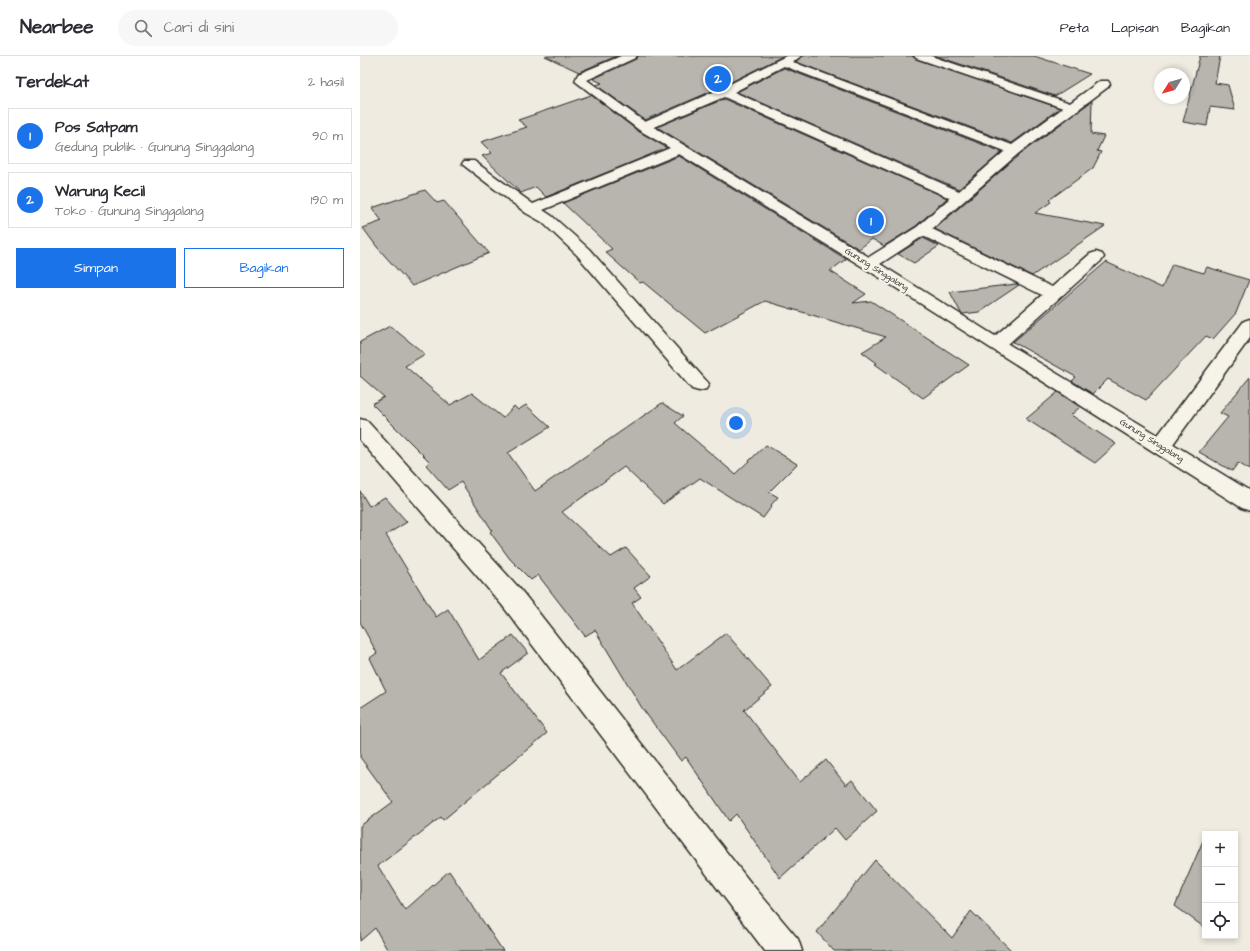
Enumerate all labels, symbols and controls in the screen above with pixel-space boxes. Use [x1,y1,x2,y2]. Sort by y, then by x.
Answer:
search box [118,10,398,46]
text: Nearbee [20,14,94,41]
icon: search [132,17,154,39]
text: Cari di sini [164,17,234,38]
text: Peta [1060,18,1089,38]
text: Lapisan [1111,18,1159,38]
text: Bagikan [1181,18,1230,38]
pin: 2 [705,64,731,94]
north arrow [1154,68,1190,104]
text: Terdekat [16,70,89,94]
text: 2 hasil [308,73,344,91]
text: Pos Satpam [55,117,138,138]
text: 1 [29,127,31,145]
text: 90 m [312,127,343,145]
text: Gedung publik · Gunung Singgalang [55,138,254,156]
text: Warung Kecil [55,181,145,202]
text: 2 [26,191,34,209]
text: 190 m [310,191,343,209]
text: Toko · Gunung Singgalang [55,202,204,220]
pin: 1 [858,206,884,236]
street label: Gunung Singgalang [842,244,912,295]
button: Simpan [16,248,176,288]
button: Bagikan [184,248,344,288]
your location [726,413,746,433]
street label: Gunung Singgalang [1117,415,1187,466]
map controls [1202,831,1238,939]
button: + [1202,831,1238,867]
button: − [1202,867,1238,903]
button: locate [1202,903,1238,939]

